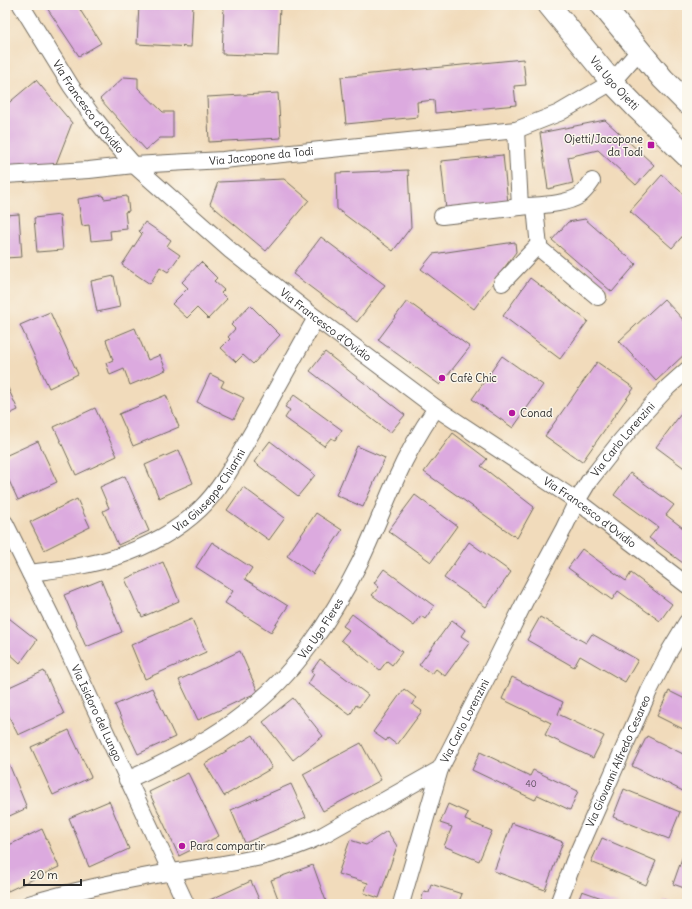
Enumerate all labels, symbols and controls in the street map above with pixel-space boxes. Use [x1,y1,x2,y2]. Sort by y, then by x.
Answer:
street label: Via Ugo Ojetti [587,53,642,113]
street label: Via Francesco d'Ovidio [50,58,127,156]
place label: Ojetti/Jacopone da Todi [564,132,643,159]
marker: Ojetti/Jacopone da Todi [646,140,656,150]
street label: Via Jacopone da Todi [209,144,314,168]
street label: Via Francesco d'Ovidio [277,285,374,364]
place label: Cafè Chic [450,371,497,385]
marker: Cafè Chic [437,373,447,383]
street label: Via Carlo Lorenzini [588,399,658,480]
place label: Conad [520,406,553,420]
marker: Conad [507,408,517,418]
street label: Via Giuseppe Chiarini [170,446,248,535]
street label: Via Francesco d'Ovidio [541,474,639,551]
street label: Via Ugo Fleres [295,596,346,662]
street label: Via Isidoro del Lungo [68,662,125,763]
street label: Via Carlo Lorenzini [437,677,492,765]
street label: Via Giovanni Alfredo Cesareo [583,693,653,830]
house number: 40 [525,778,537,789]
place label: Para compartir [190,839,265,853]
marker: Para compartir [177,841,187,851]
scale bar [24,861,81,887]
text: 20 m [30,867,58,882]

